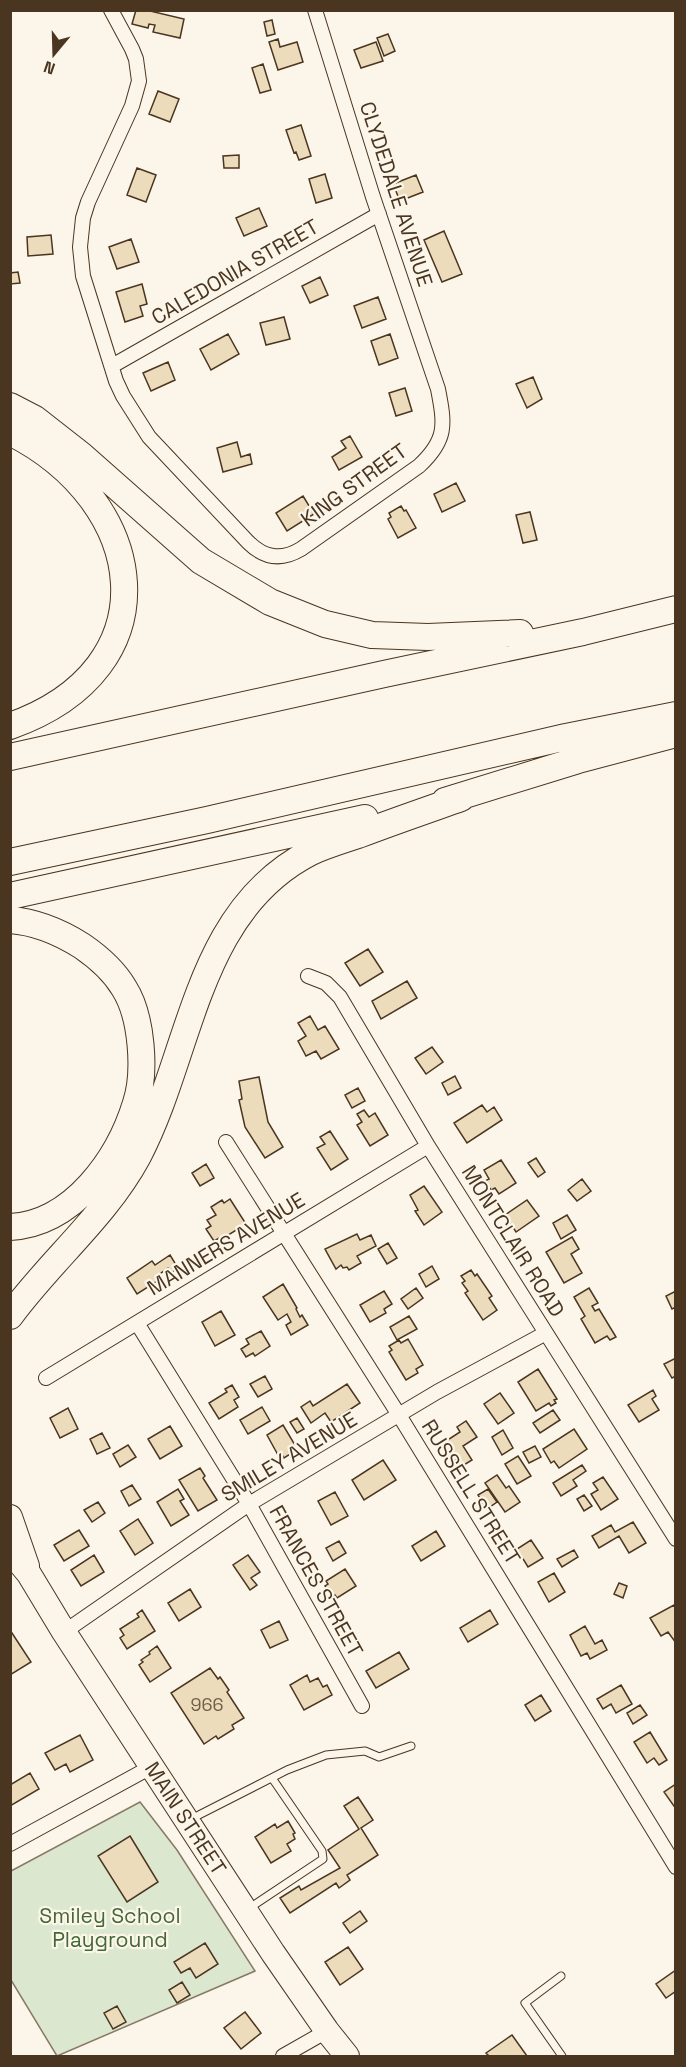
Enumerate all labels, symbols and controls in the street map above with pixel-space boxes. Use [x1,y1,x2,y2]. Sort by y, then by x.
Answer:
north arrow [24,24,84,84]
text: N [41,56,58,79]
street label: CLYDEDALE AVENUE [354,98,439,290]
street label: CALEDONIA STREET [146,213,323,331]
street label: KING STREET [295,437,412,532]
street label: MONTCLAIR ROAD [456,1160,571,1322]
street label: MANNERS AVENUE [142,1186,309,1301]
street label: SMILEY AVENUE [216,1405,362,1508]
street label: RUSSELL STREET [416,1414,527,1569]
street label: FRANCES STREET [264,1500,369,1661]
house number: 966 [190,1693,224,1716]
street label: MAIN STREET [139,1756,232,1880]
park label: Smiley School Playground [39,1902,181,1953]

